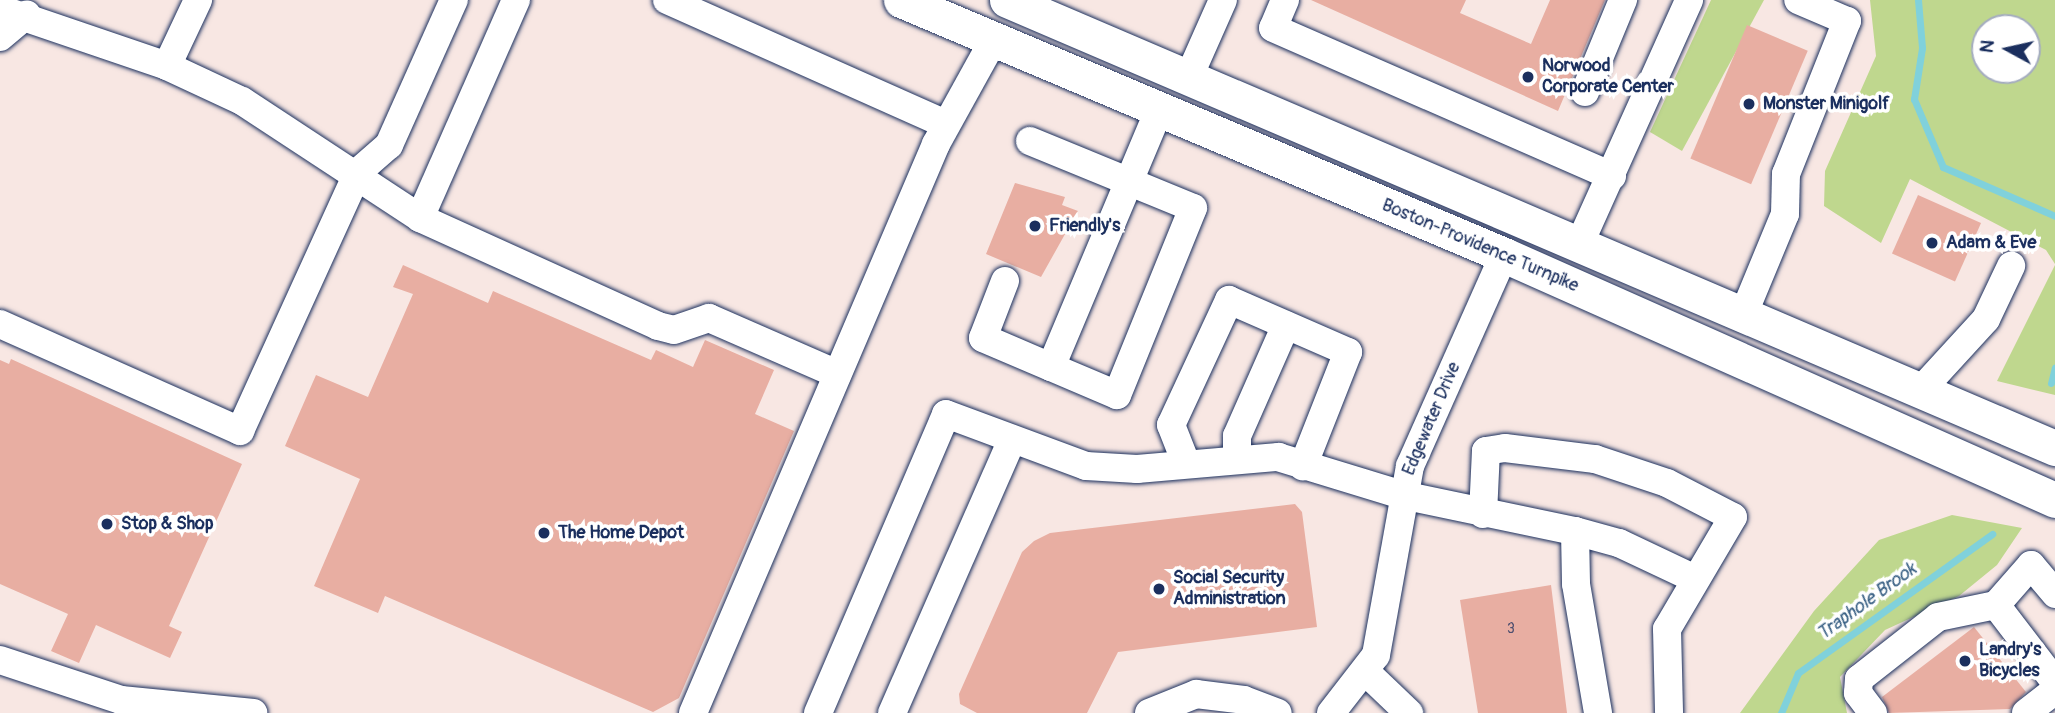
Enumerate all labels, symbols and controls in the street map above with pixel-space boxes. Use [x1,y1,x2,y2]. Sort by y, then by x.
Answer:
north arrow [1971,14,2041,84]
text: N [1974,38,2000,54]
place label: Norwood Corporate Center [1542,56,1674,98]
marker: Norwood Corporate Center [1520,69,1536,85]
place label: Monster Minigolf [1763,93,1889,115]
marker: Monster Minigolf [1741,96,1757,112]
street label: Boston-Providence Turnpike [1378,195,1582,297]
place label: Friendly's [1049,215,1120,237]
marker: Friendly's [1027,218,1043,234]
place label: Adam & Eve [1946,232,2036,254]
marker: Adam & Eve [1924,235,1940,251]
street label: Edgewater Drive [1398,359,1466,479]
place label: Stop & Shop [121,513,213,535]
marker: Stop & Shop [99,516,115,532]
place label: The Home Depot [558,522,684,544]
marker: The Home Depot [536,525,552,541]
water label: Traphole Brook [1813,558,1921,646]
place label: Social Security Administration [1173,568,1286,610]
marker: Social Security Administration [1151,581,1167,597]
house number: 3 [1507,621,1515,637]
place label: Landry's Bicycles [1979,640,2041,682]
marker: Landry's Bicycles [1957,653,1973,669]

